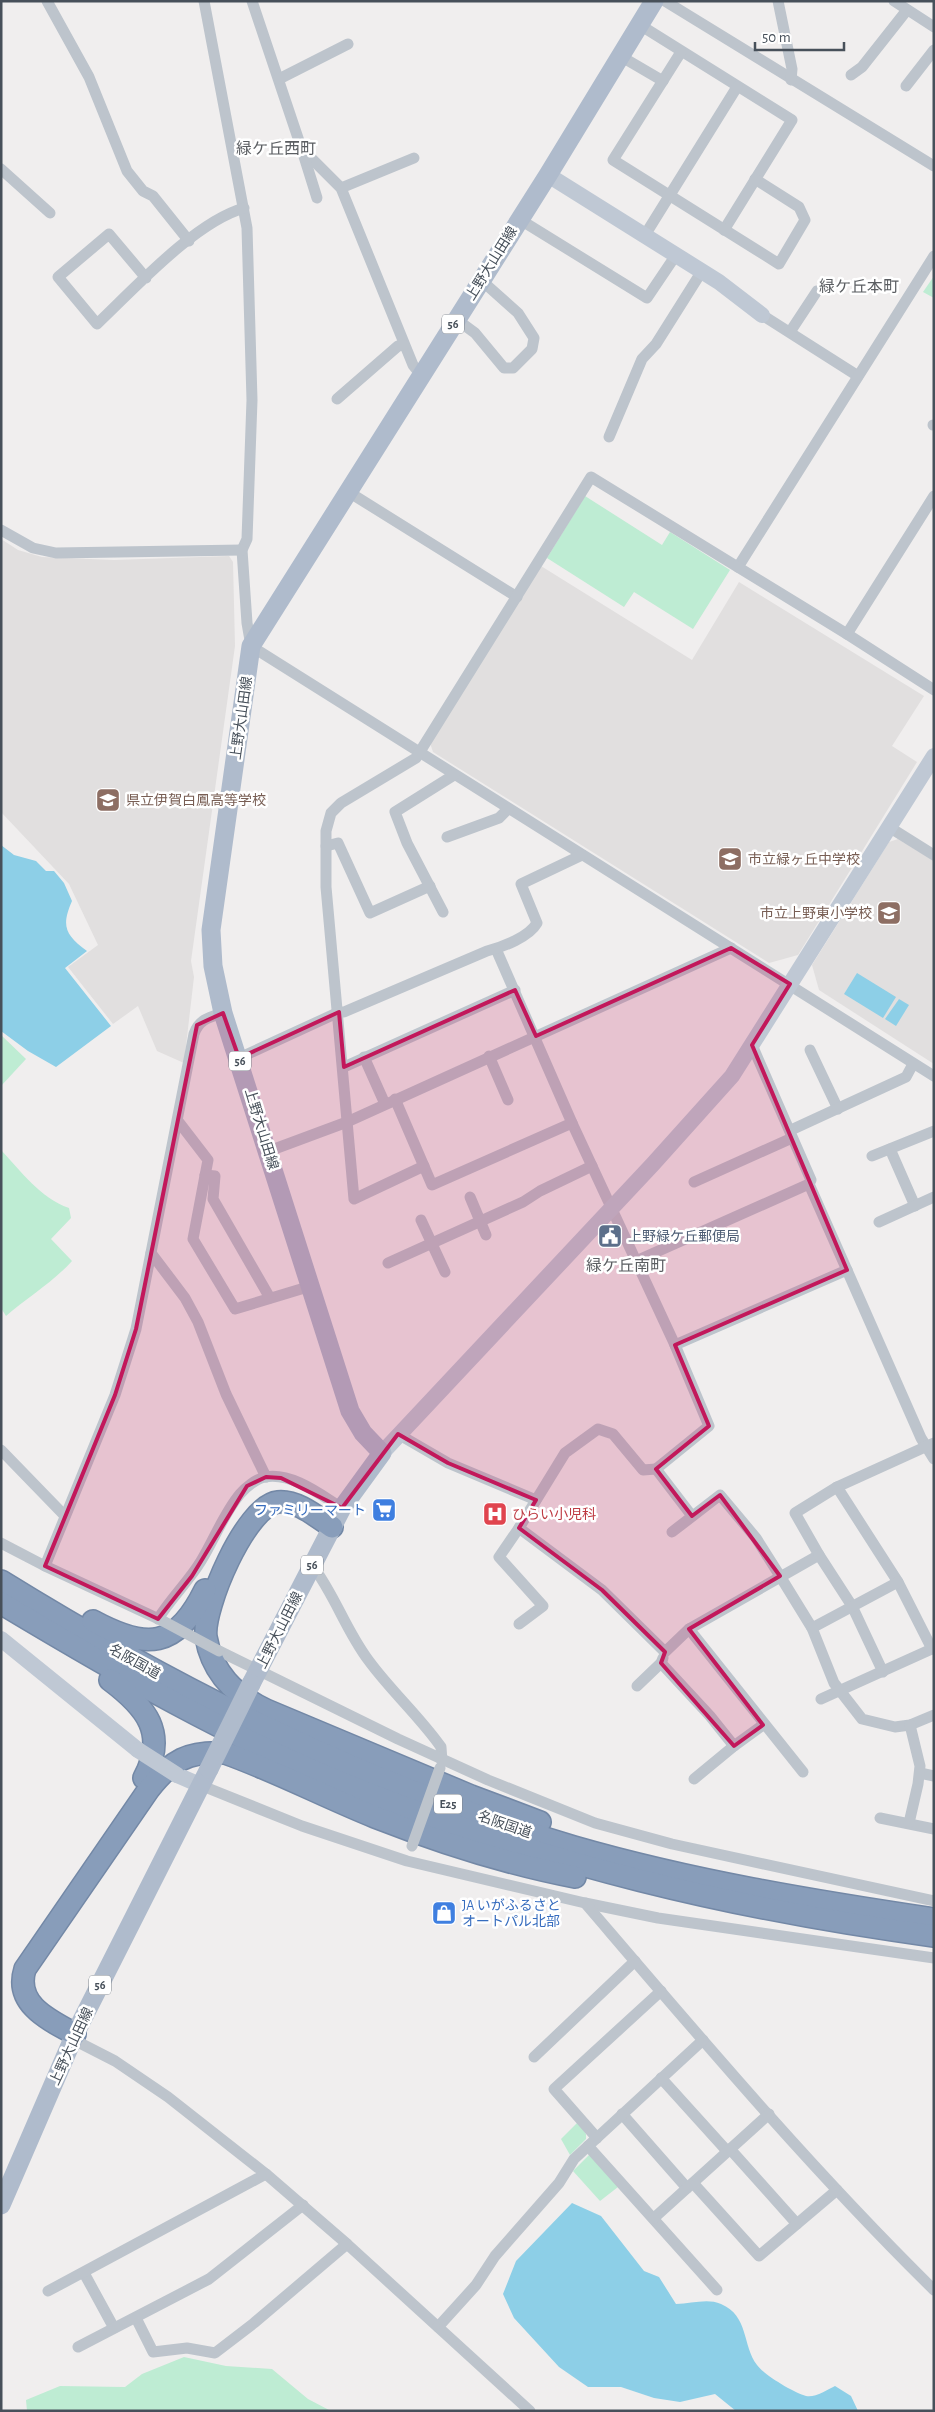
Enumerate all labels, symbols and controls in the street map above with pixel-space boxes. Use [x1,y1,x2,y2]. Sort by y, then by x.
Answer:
scale bar [755,20,844,52]
text: 50 m [762,30,791,45]
district label: 緑ケ丘西町 [236,140,316,157]
street label: 上野大山田線 [463,224,520,303]
district label: 緑ケ丘本町 [819,278,899,295]
road number: 56 [442,314,464,334]
street label: 上野大山田線 [228,675,255,761]
school or university icon: 県立伊賀白鳳高等学校 [95,787,121,813]
place label: 県立伊賀白鳳高等学校 [126,792,266,808]
school or university icon: 市立緑ヶ丘中学校 [717,846,743,872]
place label: 市立緑ヶ丘中学校 [748,852,860,867]
school or university icon: 市立上野東小学校 [876,900,902,926]
place label: 市立上野東小学校 [760,906,872,921]
road number: 56 [229,1052,251,1070]
street label: 上野大山田線 [242,1087,281,1172]
public building icon: 上野緑ケ丘郵便局 [597,1223,623,1249]
place label: 上野緑ケ丘郵便局 [628,1229,740,1244]
district label: 緑ケ丘南町 [586,1257,666,1274]
supermarket icon: ファミリーマート [371,1497,397,1523]
hospital icon: ひらい小児科 [482,1501,508,1527]
place label: ファミリーマート [254,1504,366,1518]
place label: ひらい小児科 [512,1507,596,1522]
road number: 56 [301,1556,323,1574]
street label: 上野大山田線 [254,1589,305,1671]
street label: 名阪国道 [107,1641,163,1682]
road number: E25 [434,1795,462,1814]
street label: 名阪国道 [476,1808,534,1841]
place label: JA いがふるさと オートパル北部 [462,1898,561,1929]
shop icon: JA いがふるさと オートパル北部 [431,1900,457,1926]
road number: 56 [89,1976,111,1994]
street label: 上野大山田線 [47,2005,96,2087]

